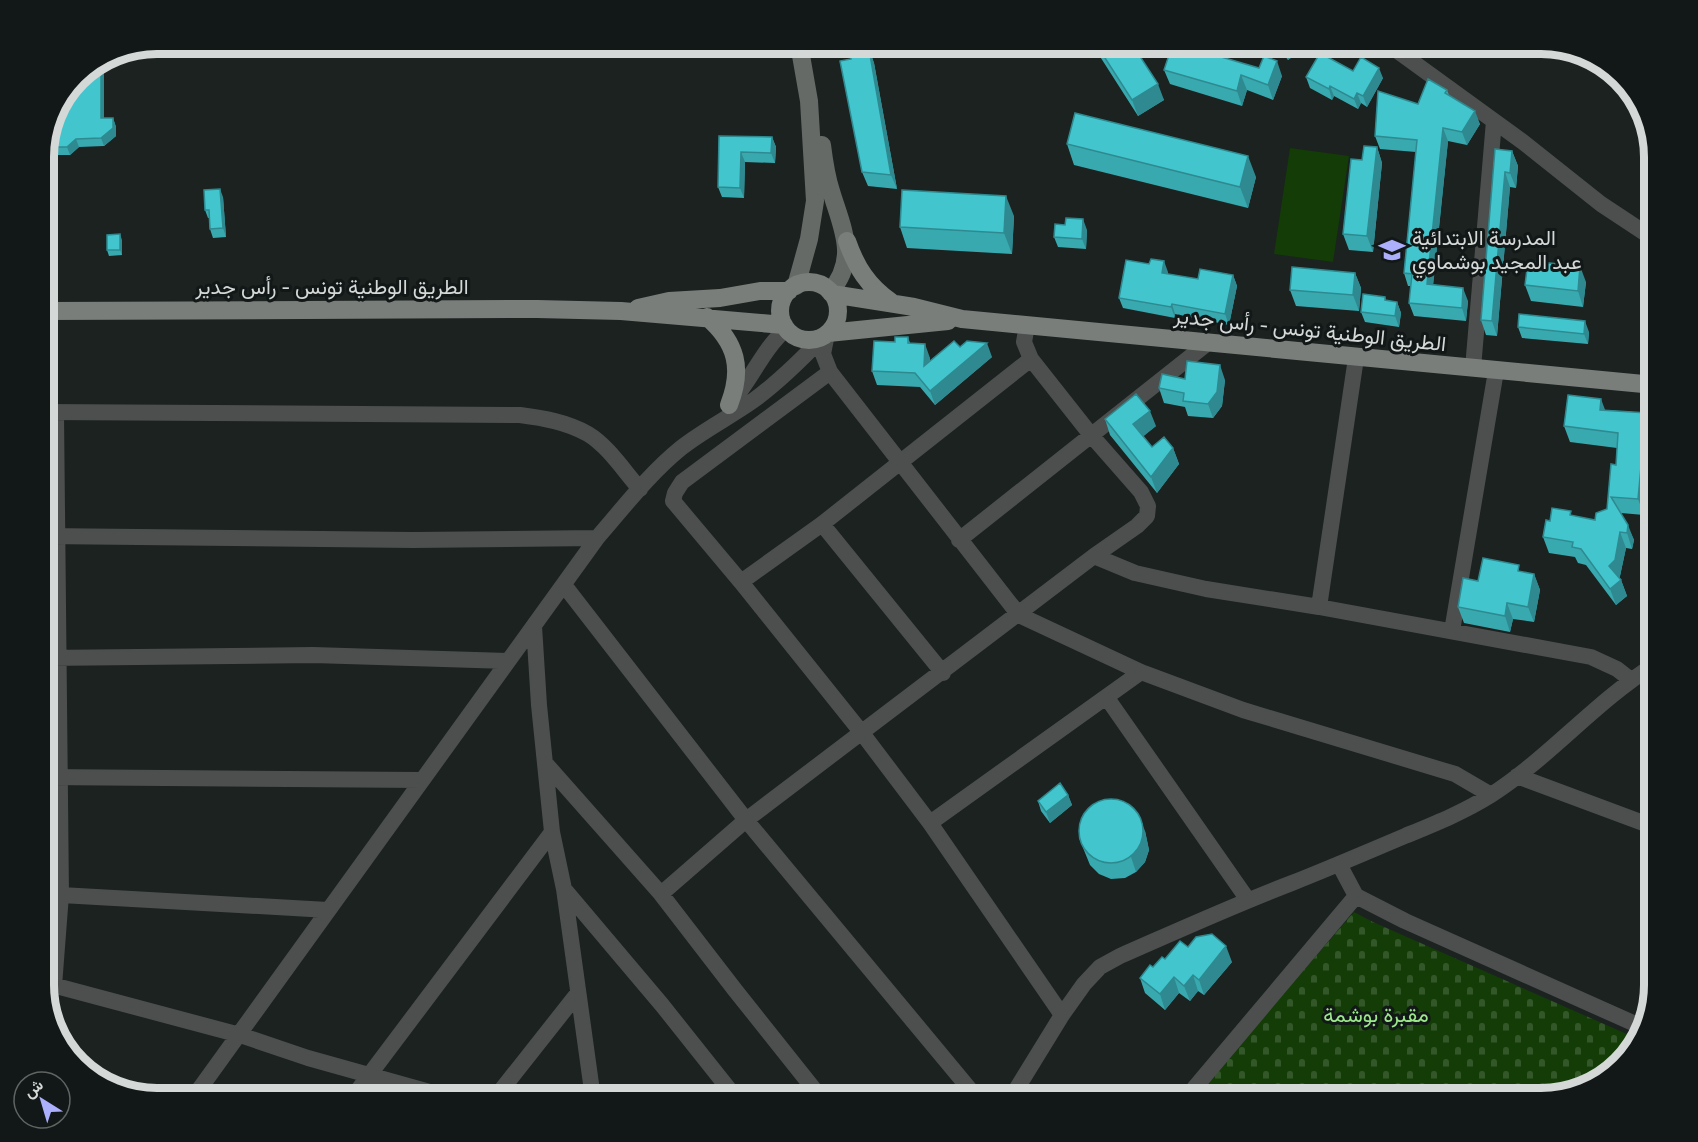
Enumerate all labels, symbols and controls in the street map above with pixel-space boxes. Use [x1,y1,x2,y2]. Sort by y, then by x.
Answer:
place label: المدرسة الابتدائية عبد المجيد بوشماوي [1412,224,1582,279]
school or university icon: المدرسة الابتدائية عبد المجيد بوشماوي [1377,235,1407,265]
street label: الطريق الوطنية تونس - رأس جدير [194,273,469,300]
street label: الطريق الوطنية تونس - رأس جدير [1172,302,1447,357]
park label: مقبرة بوشمة [1323,1001,1429,1028]
north arrow [12,1070,72,1130]
text: ش [19,1074,47,1102]

